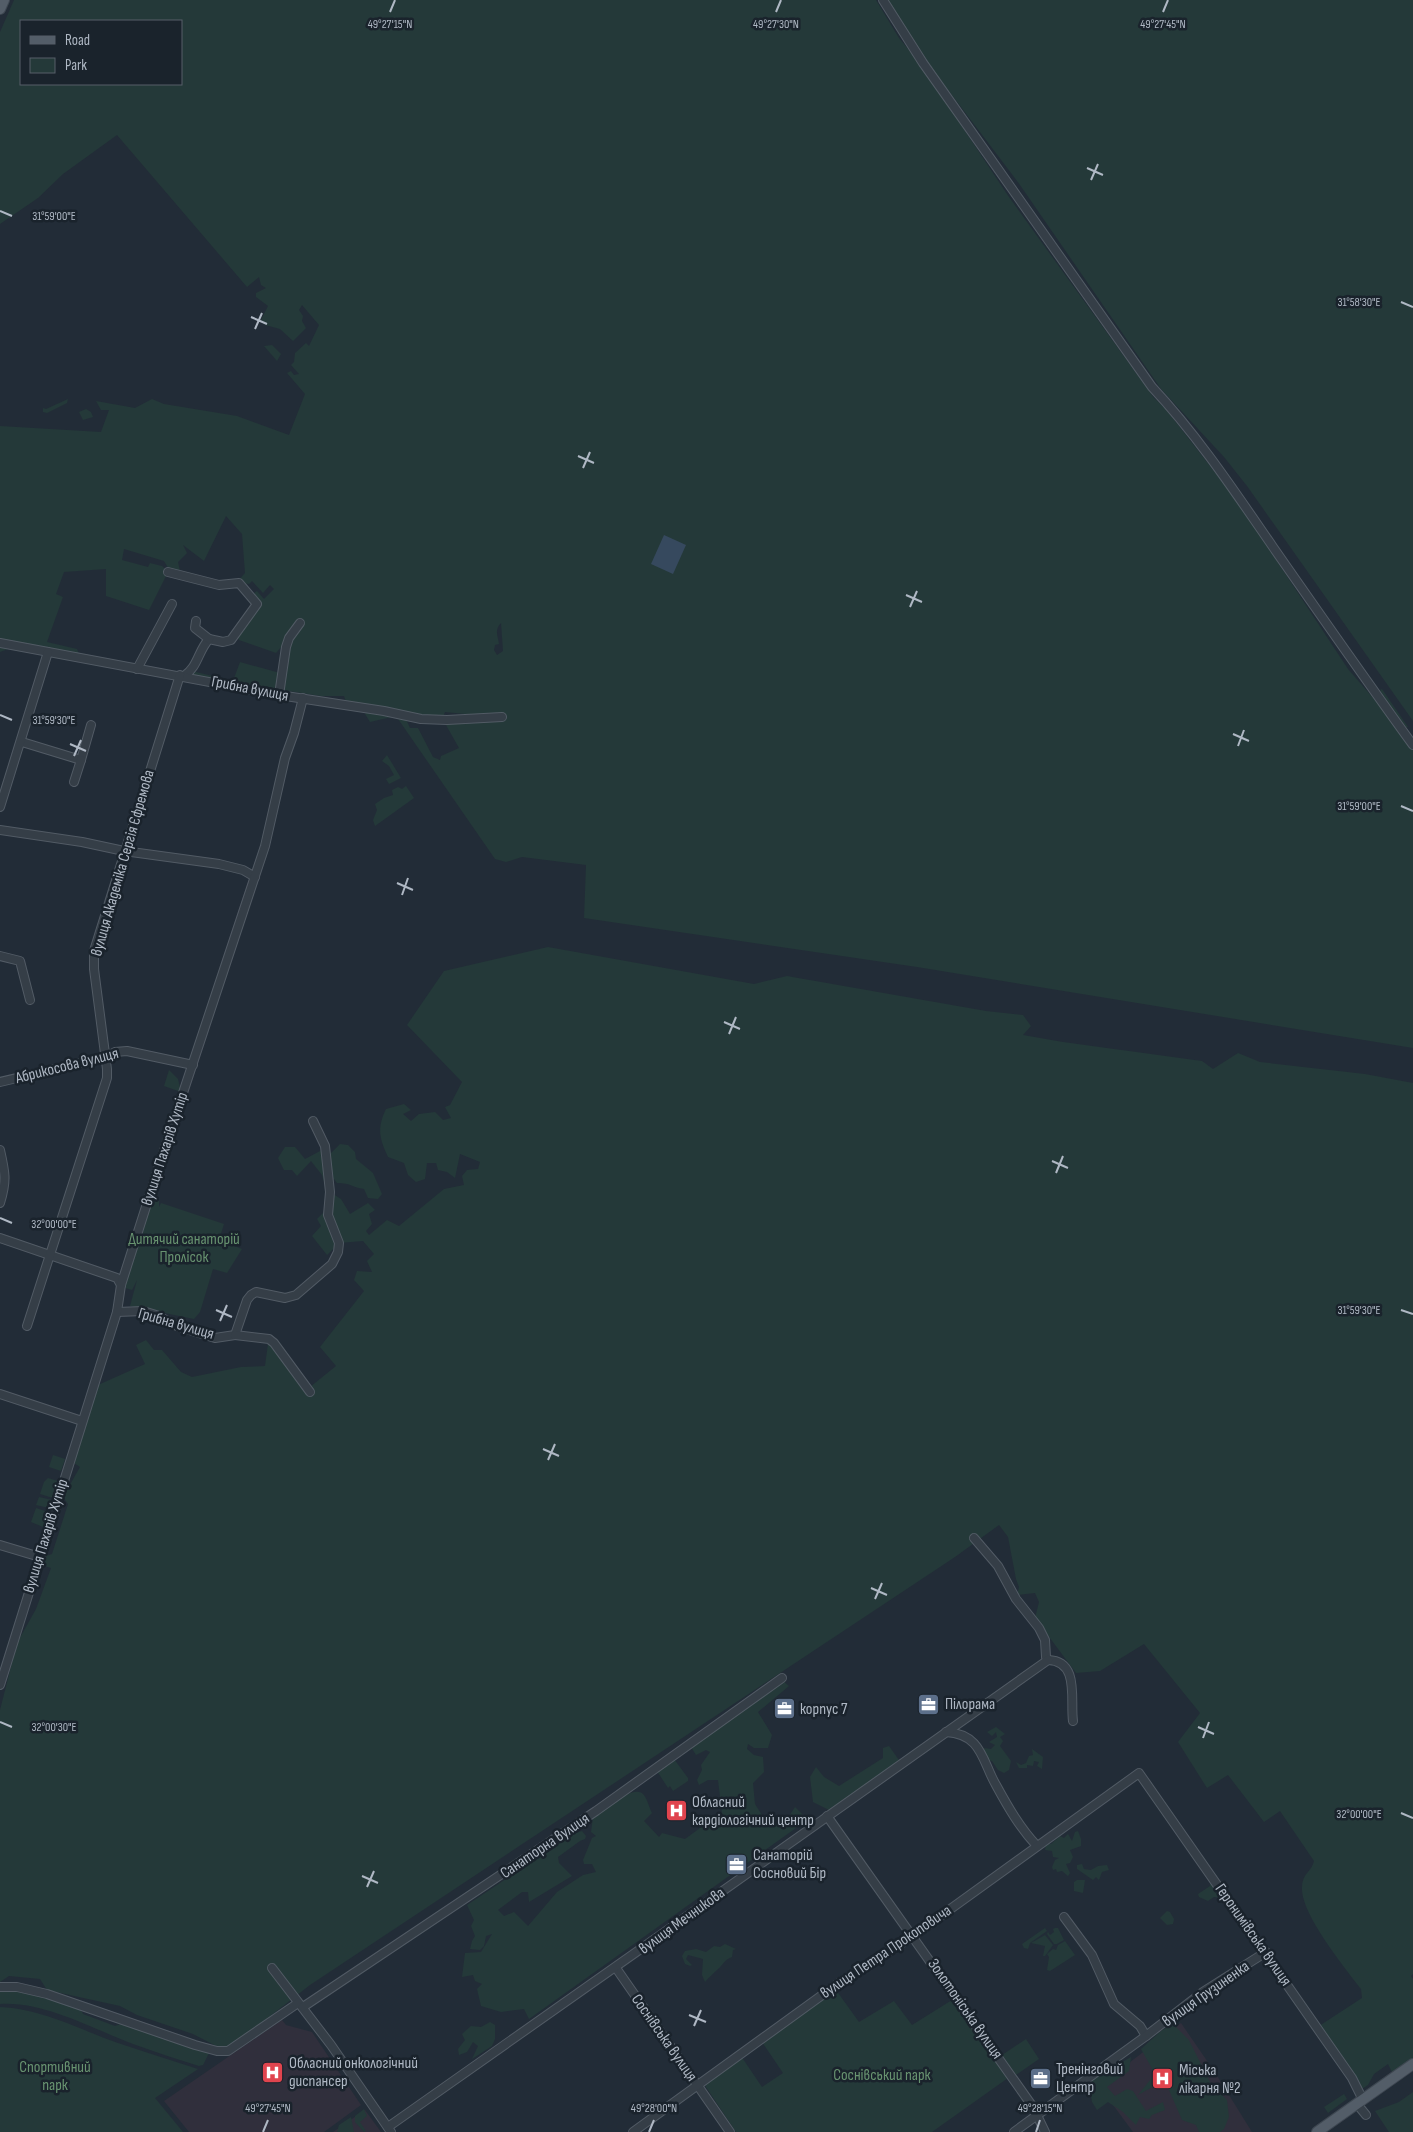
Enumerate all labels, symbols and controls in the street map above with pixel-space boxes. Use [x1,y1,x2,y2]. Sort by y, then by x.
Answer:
text: 49°27'15"N [368,17,412,32]
text: 49°27'30"N [753,17,799,32]
text: 49°27'45"N [1140,17,1186,32]
legend [20,20,182,85]
text: Road [65,31,90,50]
text: Park [65,56,87,75]
text: 31°59'00"E [32,209,76,224]
text: 31°58'30"E [1338,295,1381,310]
street label: Грибна вулиця [210,672,290,706]
text: 31°59'30"E [32,713,76,728]
street label: вулиця Академіка Сергія Єфремова [87,768,159,958]
text: 31°59'00"E [1337,799,1381,814]
street label: Абрикосова вулиця [13,1044,121,1088]
street label: вулиця Пахарів Хутір [138,1090,192,1208]
text: 32°00'00"E [31,1217,77,1232]
park label: Дитячий санаторій Пролісок [128,1230,240,1267]
text: 31°59'30"E [1337,1303,1381,1318]
street label: Грибна вулиця [136,1304,216,1344]
street label: вулиця Пахарів Хутір [20,1477,72,1595]
office icon: Пілорама [917,1692,941,1716]
place label: Пілорама [945,1695,995,1714]
office icon: корпус 7 [772,1697,796,1721]
place label: корпус 7 [800,1700,848,1719]
text: 32°00'30"E [32,1720,77,1735]
place label: Обласний кардіологічний центр [692,1793,814,1830]
hospital icon: Обласний кардіологічний центр [664,1799,688,1823]
text: 32°00'00"E [1336,1807,1382,1822]
street label: Санаторна вулиця [497,1809,593,1883]
place label: Санаторій Сосновий Бір [753,1846,826,1883]
office icon: Санаторій Сосновий Бір [725,1852,749,1876]
street label: Геронимівська вулиця [1211,1880,1295,1990]
street label: вулиця Мечникова [635,1883,729,1959]
street label: вулиця Петра Прокоповича [817,1901,955,2003]
street label: Золотоніська вулиця [923,1955,1007,2063]
street label: вулиця Грузиненка [1159,1957,1253,2031]
street label: Соснівська вулиця [627,1991,701,2085]
place label: Обласний онкологічний диспансер [289,2054,418,2091]
park label: Спортивний парк [19,2058,91,2095]
hospital icon: Обласний онкологічний диспансер [261,2060,285,2084]
place label: Тренінговий Центр [1056,2060,1123,2097]
place label: Міська лікарня №2 [1179,2061,1241,2098]
park label: Соснівський парк [833,2066,932,2085]
office icon: Тренінговий Центр [1028,2066,1052,2090]
hospital icon: Міська лікарня №2 [1151,2067,1175,2091]
text: 49°27'45"N [245,2101,291,2116]
text: 49°28'00"N [631,2101,677,2116]
text: 49°28'15"N [1018,2101,1062,2116]

